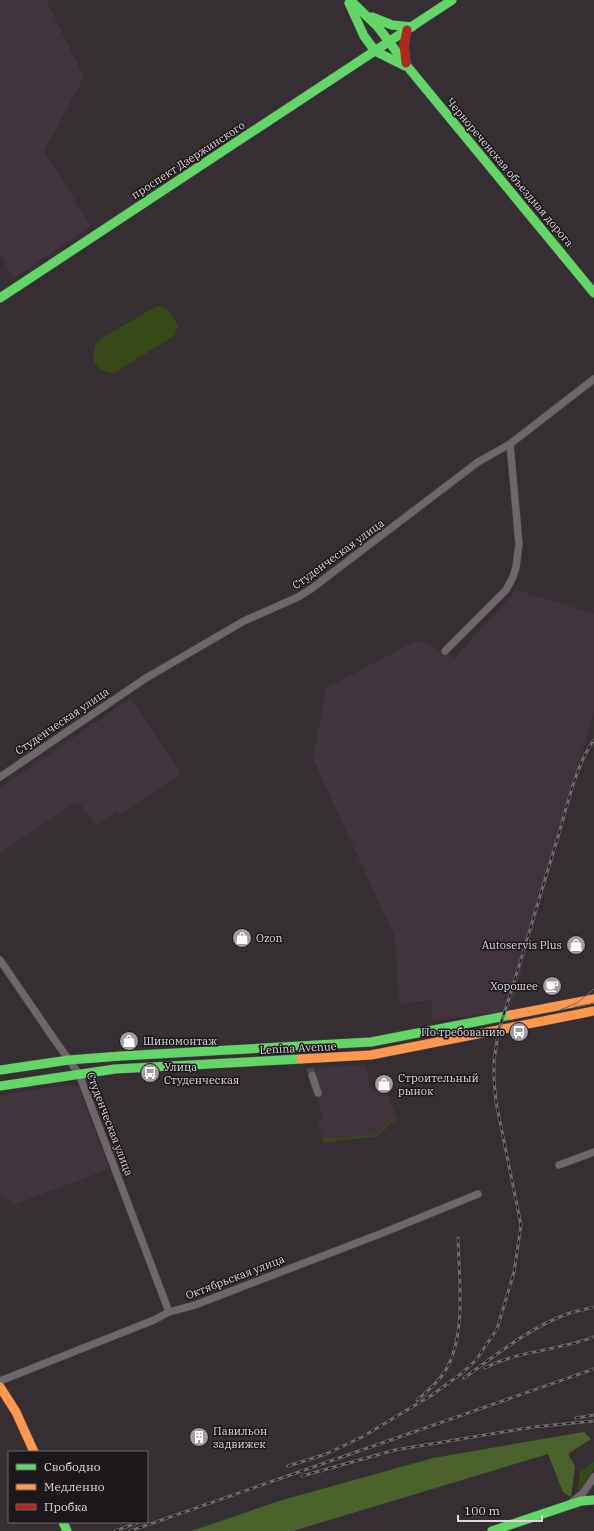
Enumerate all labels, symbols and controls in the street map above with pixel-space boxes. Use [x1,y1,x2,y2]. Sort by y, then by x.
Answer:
street label: Чернореченская объездная дорога [443,95,577,249]
street label: проспект Дзержинского [129,118,247,202]
street label: Студенческая улица [289,516,387,592]
street label: Студенческая улица [12,684,112,758]
shop icon: Ozon [231,927,253,949]
place label: Ozon [256,931,283,945]
shop icon: Autoservis Plus [565,934,587,956]
place label: Autoservis Plus [482,938,562,952]
cafe icon: Хорошее [541,975,563,997]
place label: Хорошее [490,979,538,993]
bus stop icon: По требованию [508,1021,530,1043]
place label: По требованию [421,1025,505,1039]
shop icon: Шиномонтаж [118,1030,140,1052]
place label: Шиномонтаж [143,1034,217,1048]
street label: Lenina Avenue [259,1039,337,1057]
place label: Улица Студенческая [164,1060,239,1087]
bus stop icon: Улица Студенческая [139,1062,161,1084]
street label: Студенческая улица [84,1070,136,1178]
place label: Строительный рынок [398,1071,479,1098]
shop icon: Строительный рынок [373,1073,395,1095]
street label: Октябрьская улица [184,1252,286,1302]
place label: Павильон задвижек [213,1424,267,1451]
building icon: Павильон задвижек [188,1426,210,1448]
legend [8,1451,148,1523]
text: Свободно [44,1459,101,1474]
text: Медленно [44,1479,105,1494]
scale bar [458,1497,542,1523]
text: Пробка [44,1499,88,1514]
text: 100 m [464,1503,500,1518]

